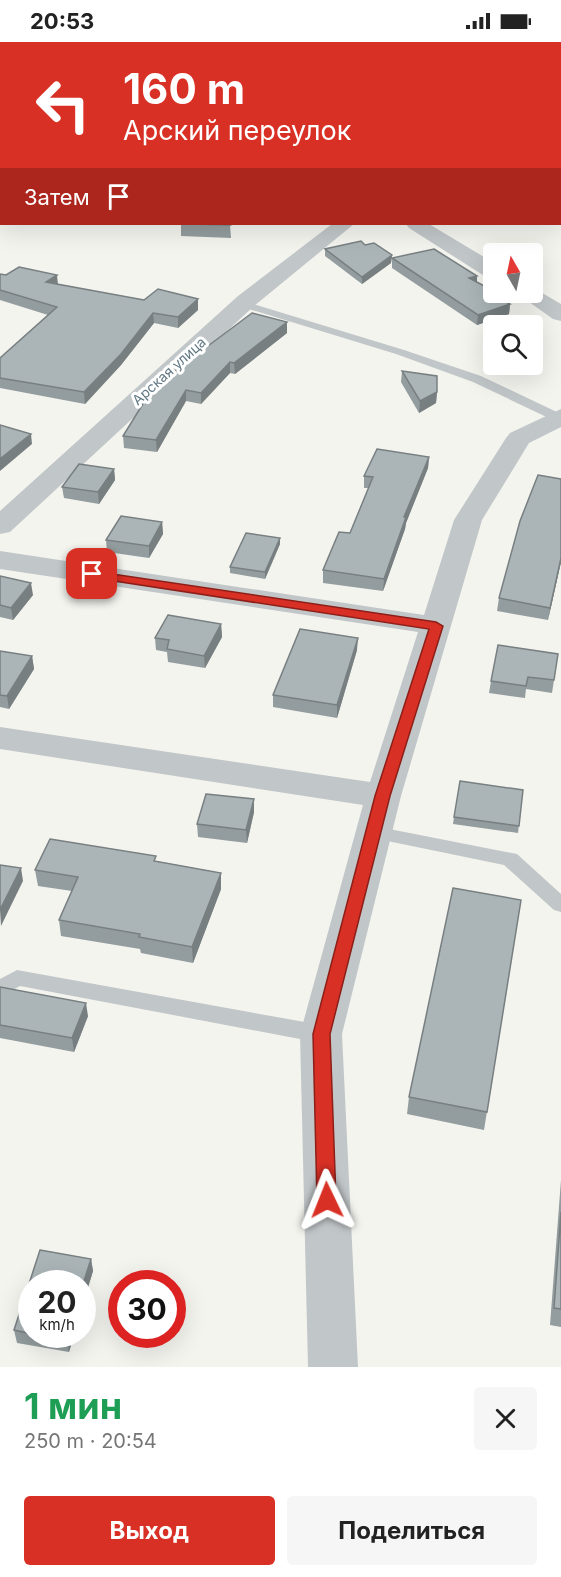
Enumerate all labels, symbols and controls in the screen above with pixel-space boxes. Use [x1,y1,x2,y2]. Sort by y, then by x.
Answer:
text: 20:53 [30,8,94,34]
text: 160 m [123,63,245,114]
icon: left [24,66,102,144]
text: Арский переулок [123,114,351,147]
icon: arrive [102,180,135,213]
text: Затем [24,184,90,210]
north arrow [483,243,543,303]
map controls [483,243,543,375]
button: search [483,315,543,375]
street label: Арская улица [128,333,209,408]
pin [66,548,117,599]
icon: arrive [75,557,108,590]
position arrow [295,1168,359,1232]
speed limit sign: 30 [108,1270,186,1348]
text: 20 [37,1284,77,1320]
text: km/h [39,1315,75,1334]
text: 1 мин [24,1384,122,1428]
button: close [474,1387,537,1450]
text: 250 m · 20:54 [24,1429,157,1453]
button: Выход [24,1496,275,1565]
button: Поделиться [287,1496,537,1565]

